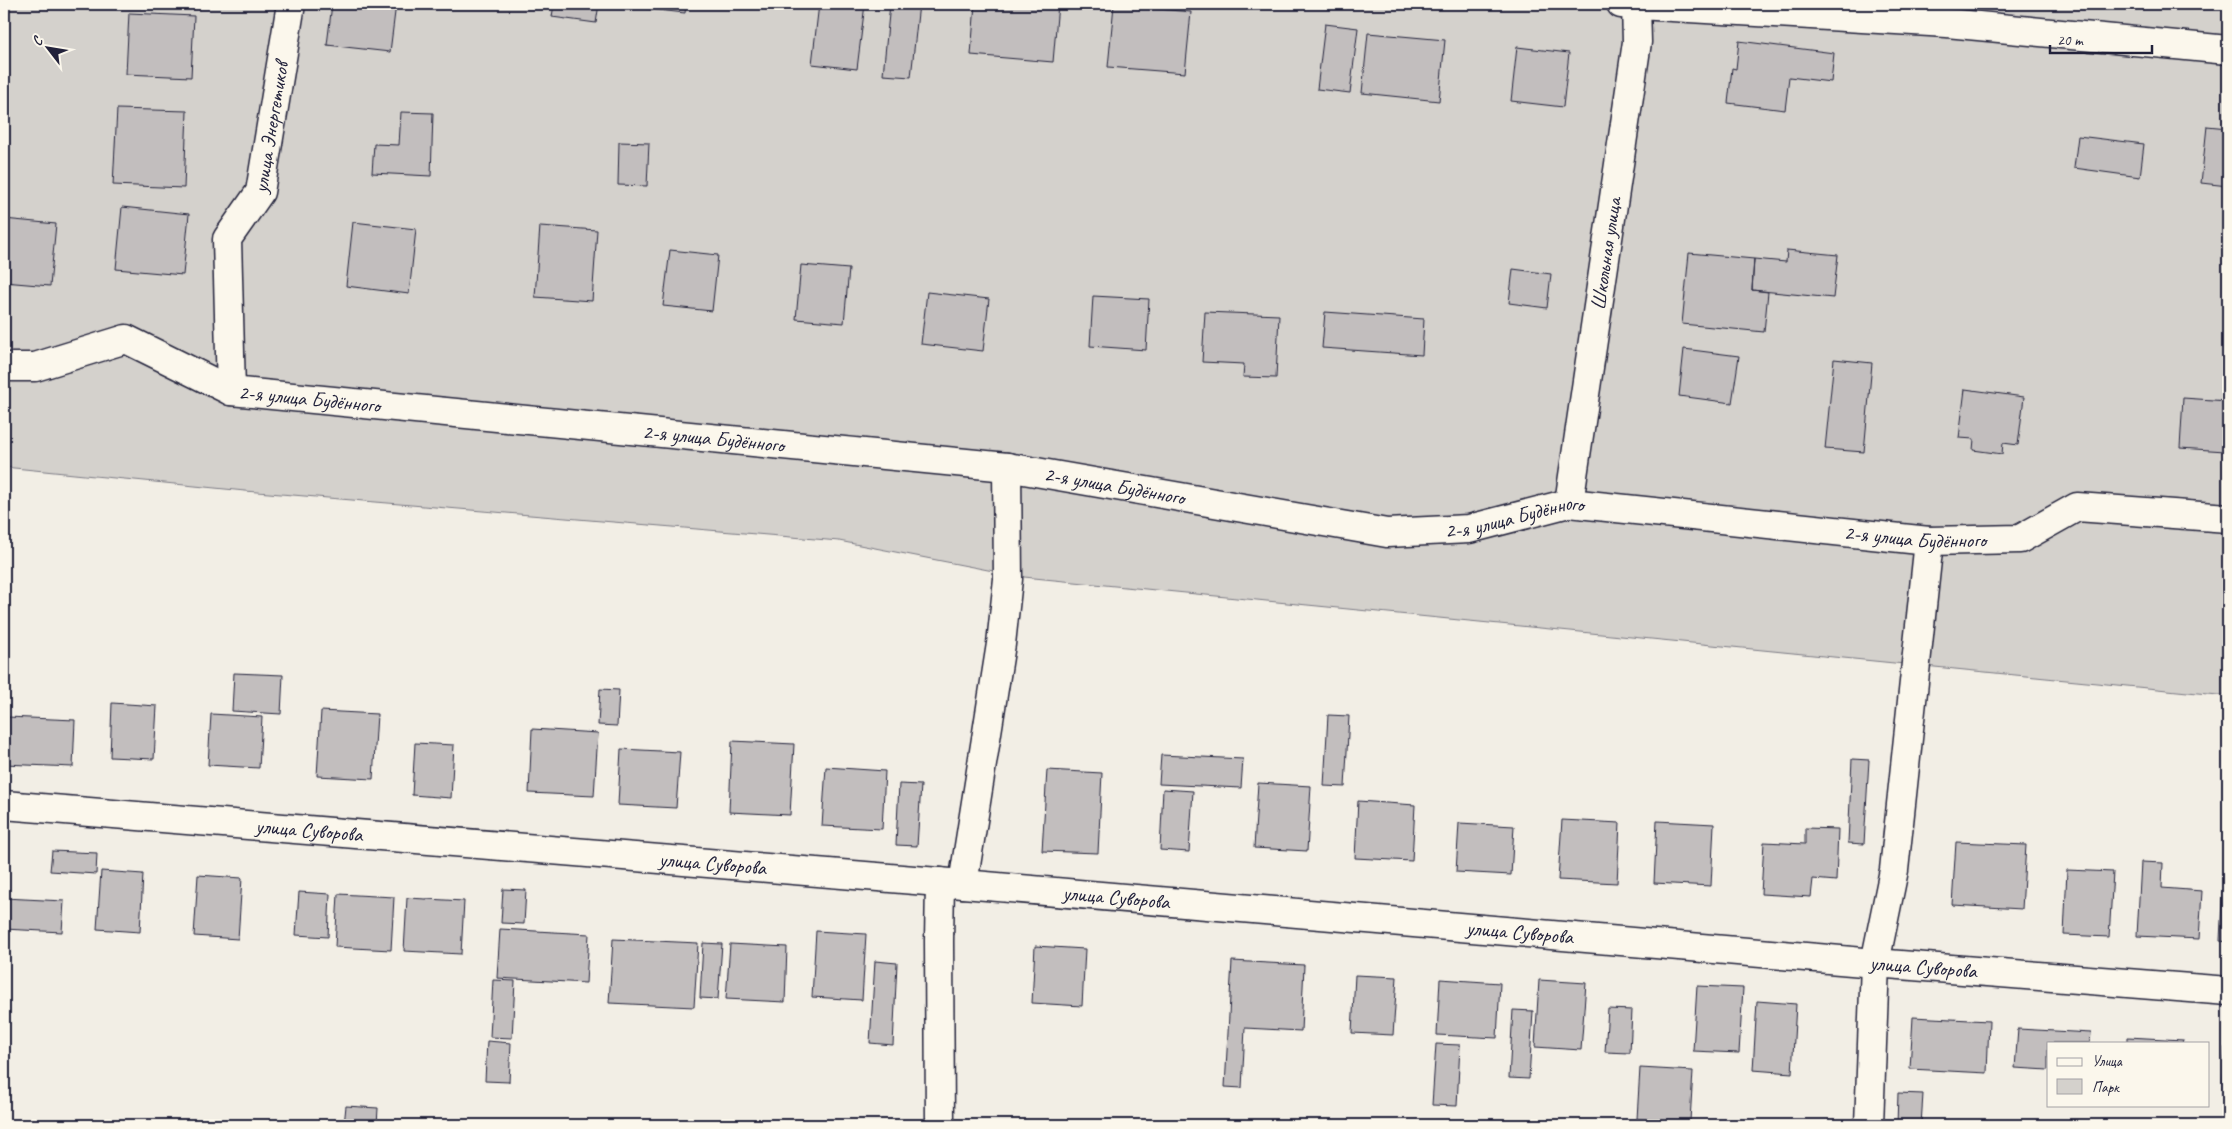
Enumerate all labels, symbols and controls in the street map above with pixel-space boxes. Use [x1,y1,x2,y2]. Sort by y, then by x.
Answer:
north arrow [22,22,72,72]
scale bar [2050,22,2152,54]
text: 20 m [2057,31,2084,50]
text: С [28,32,47,49]
street label: улица Энергетиков [247,56,295,197]
street label: Школьная улица [1585,193,1627,312]
street label: 2-я улица Будённого [237,379,384,419]
street label: 2-я улица Будённого [641,418,788,458]
street label: 2-я улица Будённого [1042,461,1189,511]
street label: 2-я улица Будённого [1444,489,1588,543]
street label: 2-я улица Будённого [1843,519,1989,554]
street label: улица Суворова [252,813,365,848]
street label: улица Суворова [656,846,769,881]
street label: улица Суворова [1060,880,1173,915]
street label: улица Суворова [1463,914,1576,950]
street label: улица Суворова [1867,949,1979,984]
legend [2047,1042,2210,1106]
text: Улица [2092,1052,2123,1071]
text: Парк [2092,1078,2120,1097]

